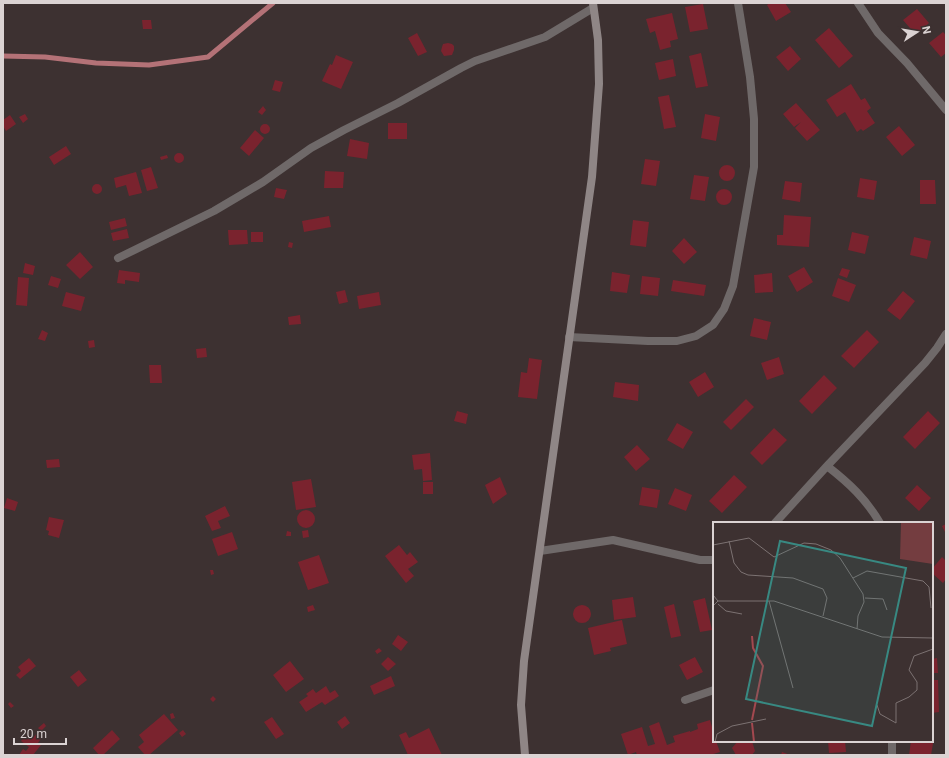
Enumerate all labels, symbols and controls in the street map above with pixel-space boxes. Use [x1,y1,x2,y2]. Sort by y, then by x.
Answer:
north arrow [897,12,937,52]
text: N [919,25,934,35]
inset map [713,522,933,742]
scale bar [14,720,66,746]
text: 20 m [20,727,47,741]

